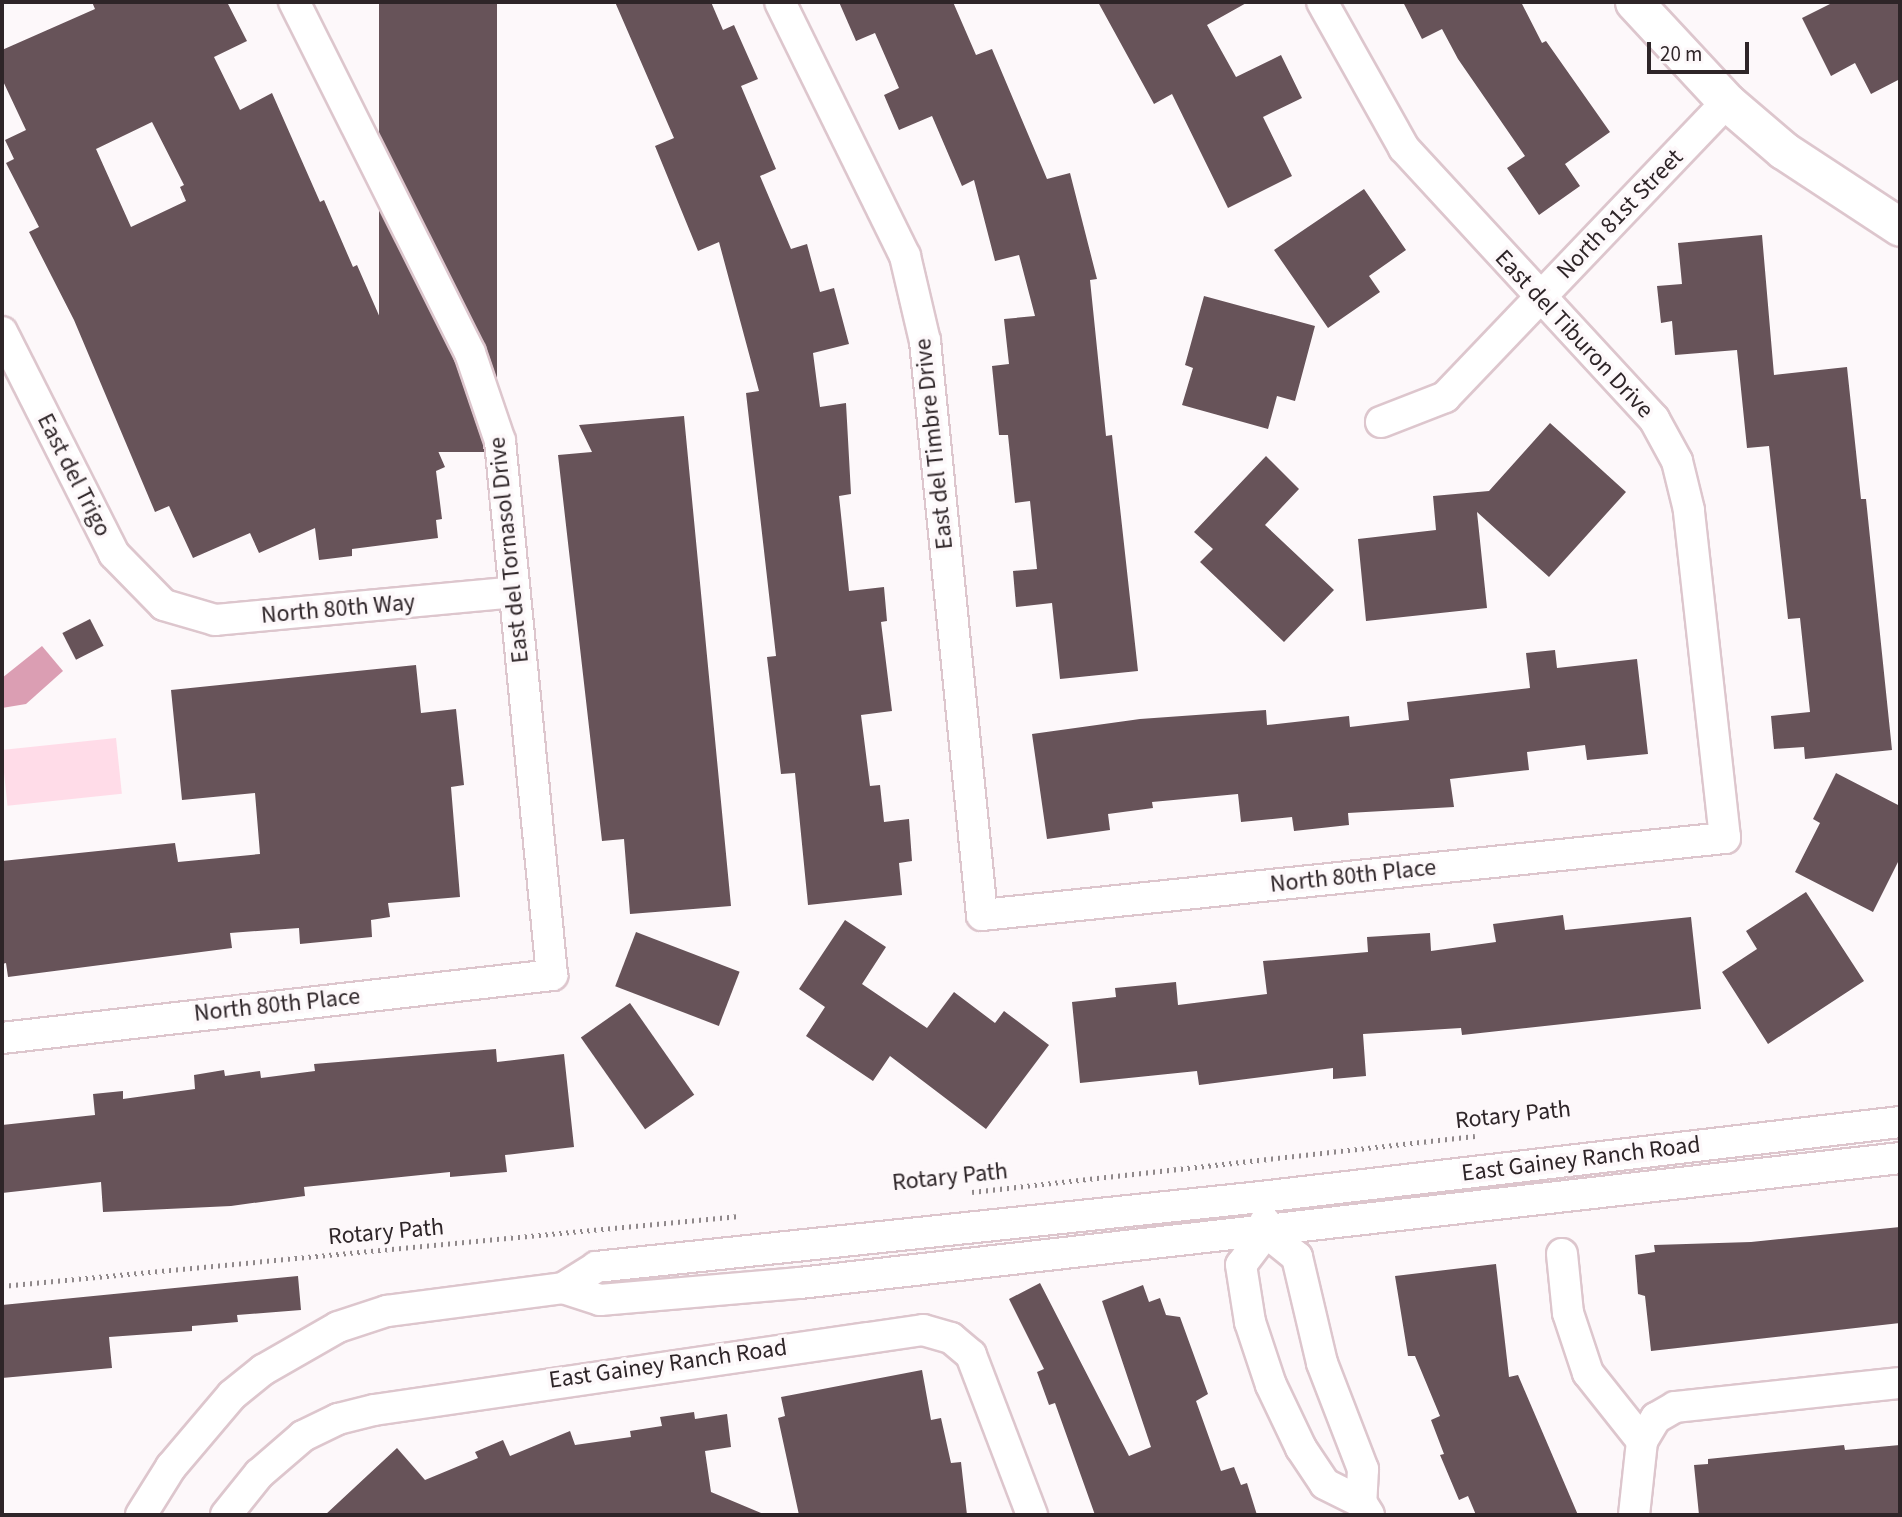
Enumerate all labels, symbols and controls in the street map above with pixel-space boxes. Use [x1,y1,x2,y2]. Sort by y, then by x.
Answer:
scale bar [1650,28,1752,72]
text: 20 m [1660,39,1702,69]
street label: North 81st Street [1551,143,1689,285]
street label: East del Tiburon Drive [1489,244,1659,424]
street label: East del Timbre Drive [909,337,959,551]
street label: East del Trigo [31,409,117,541]
street label: East del Tornasol Drive [483,436,535,664]
street label: North 80th Way [260,588,416,630]
street label: North 80th Place [1269,853,1437,899]
street label: North 80th Place [193,982,361,1028]
street label: Rotary Path [1454,1095,1572,1135]
street label: East Gainey Ranch Road [1460,1130,1702,1188]
street label: Rotary Path [891,1157,1009,1197]
street label: Rotary Path [327,1213,445,1251]
street label: East Gainey Ranch Road [547,1333,789,1395]

